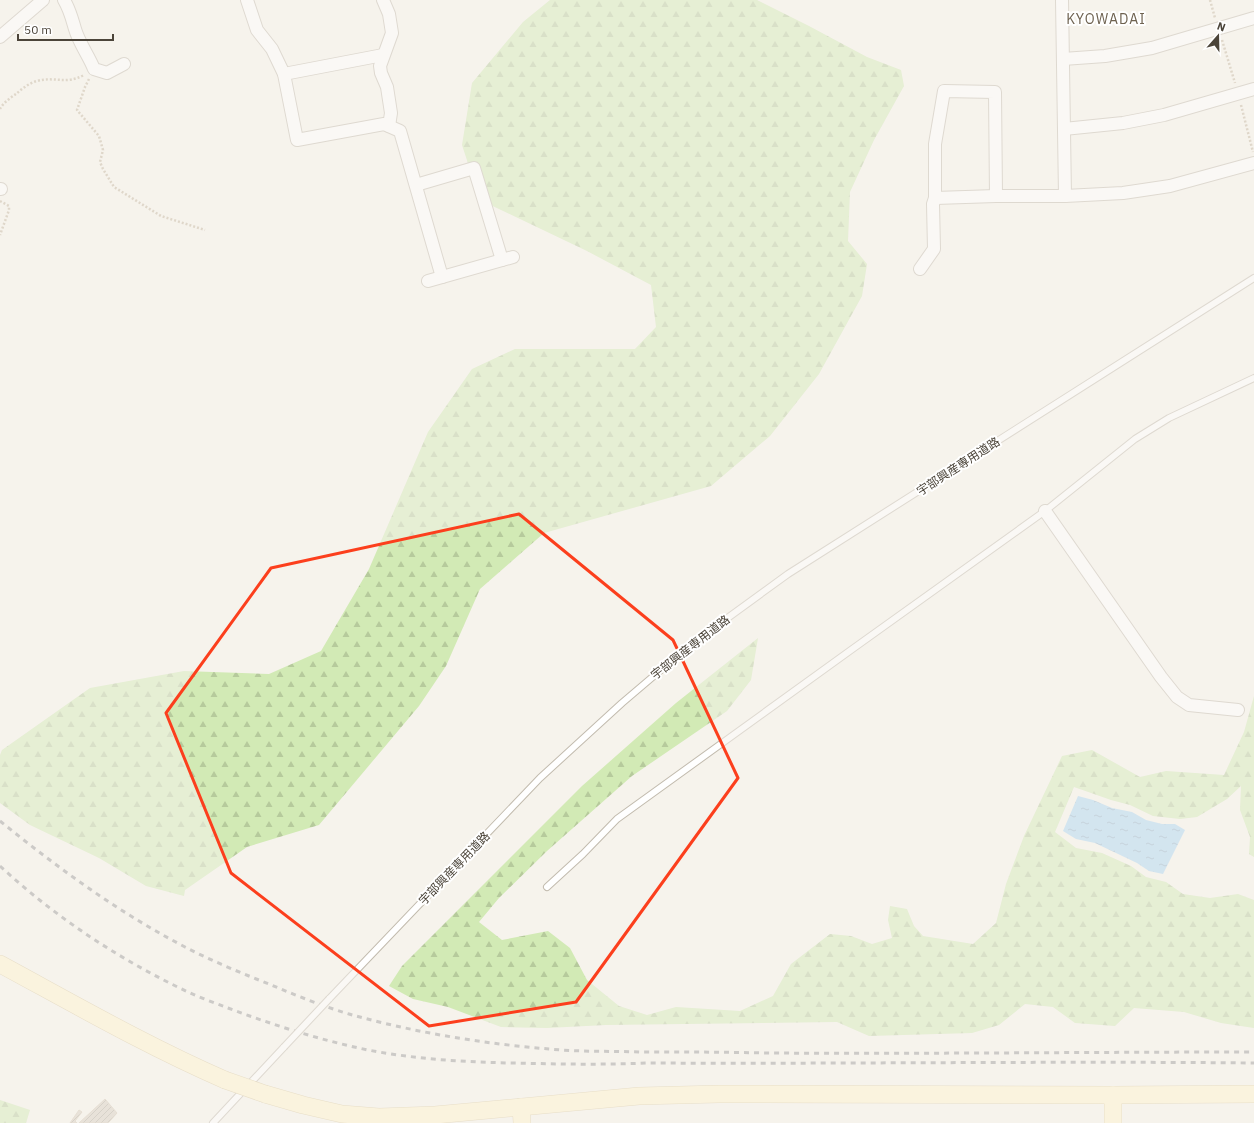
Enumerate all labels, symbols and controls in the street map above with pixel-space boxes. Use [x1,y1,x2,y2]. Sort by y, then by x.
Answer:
district label: KYOWADAI [1066,10,1146,28]
scale bar [18,16,113,42]
north arrow [1198,16,1238,56]
text: N [1215,19,1228,35]
text: 50 m [24,22,52,37]
street label: 宇部興産専用道路 [914,434,1002,498]
street label: 宇部興産専用道路 [648,612,732,682]
street label: 宇部興産専用道路 [415,828,493,908]

